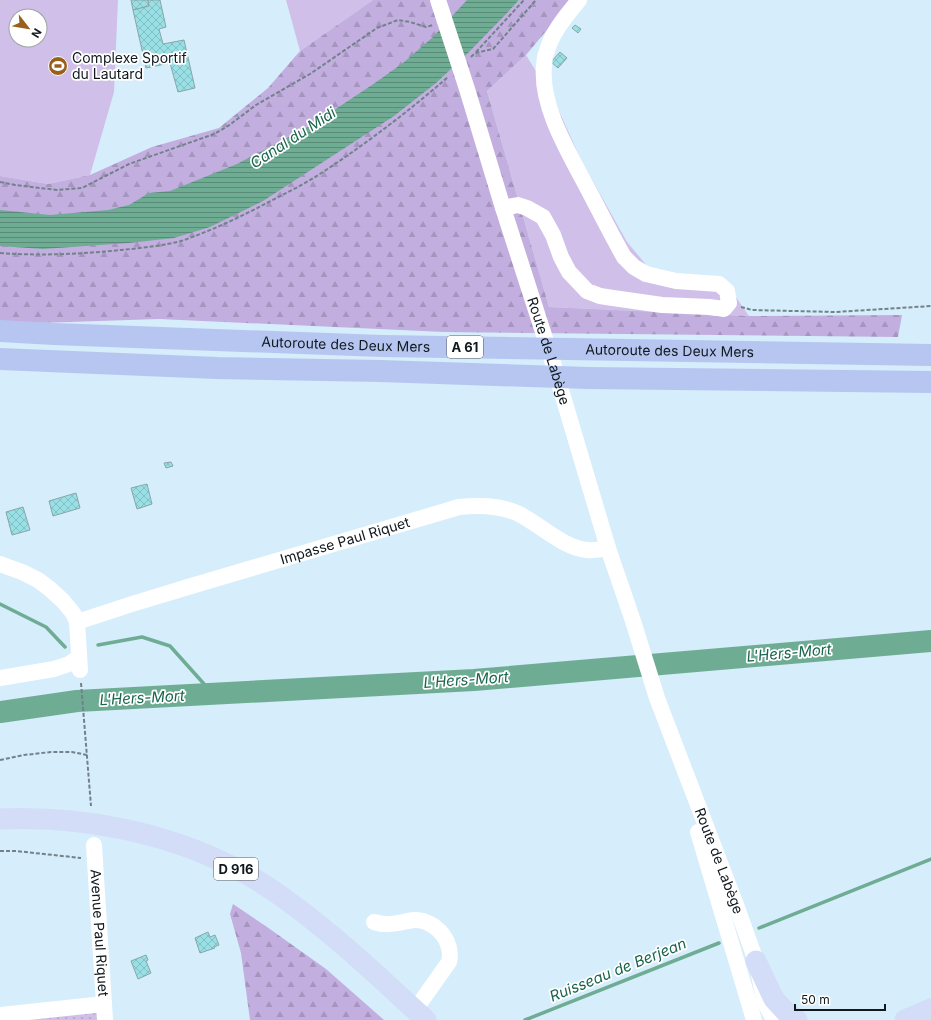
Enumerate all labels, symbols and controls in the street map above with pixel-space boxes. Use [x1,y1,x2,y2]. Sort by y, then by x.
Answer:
north arrow [8,8,48,48]
text: N [28,26,45,40]
place label: Complexe Sportif du Lautard [72,49,187,82]
sports icon: Complexe Sportif du Lautard [47,55,69,77]
water label: Canal du Midi [246,103,339,172]
street label: Route de Labège [524,295,574,407]
street label: Autoroute des Deux Mers [261,333,430,355]
road number: A 61 [447,336,483,358]
street label: Autoroute des Deux Mers [585,340,754,360]
street label: Impasse Paul Riquet [278,513,412,567]
water label: L'Hers-Mort [746,639,833,666]
water label: L'Hers-Mort [423,667,510,692]
water label: L'Hers-Mort [99,686,186,709]
street label: Route de Labège [692,805,748,916]
road number: D 916 [214,858,258,880]
street label: Avenue Paul Riquet [88,869,113,997]
water label: Ruisseau de Berjean [547,933,689,1006]
scale bar [795,986,885,1012]
text: 50 m [801,992,830,1007]

